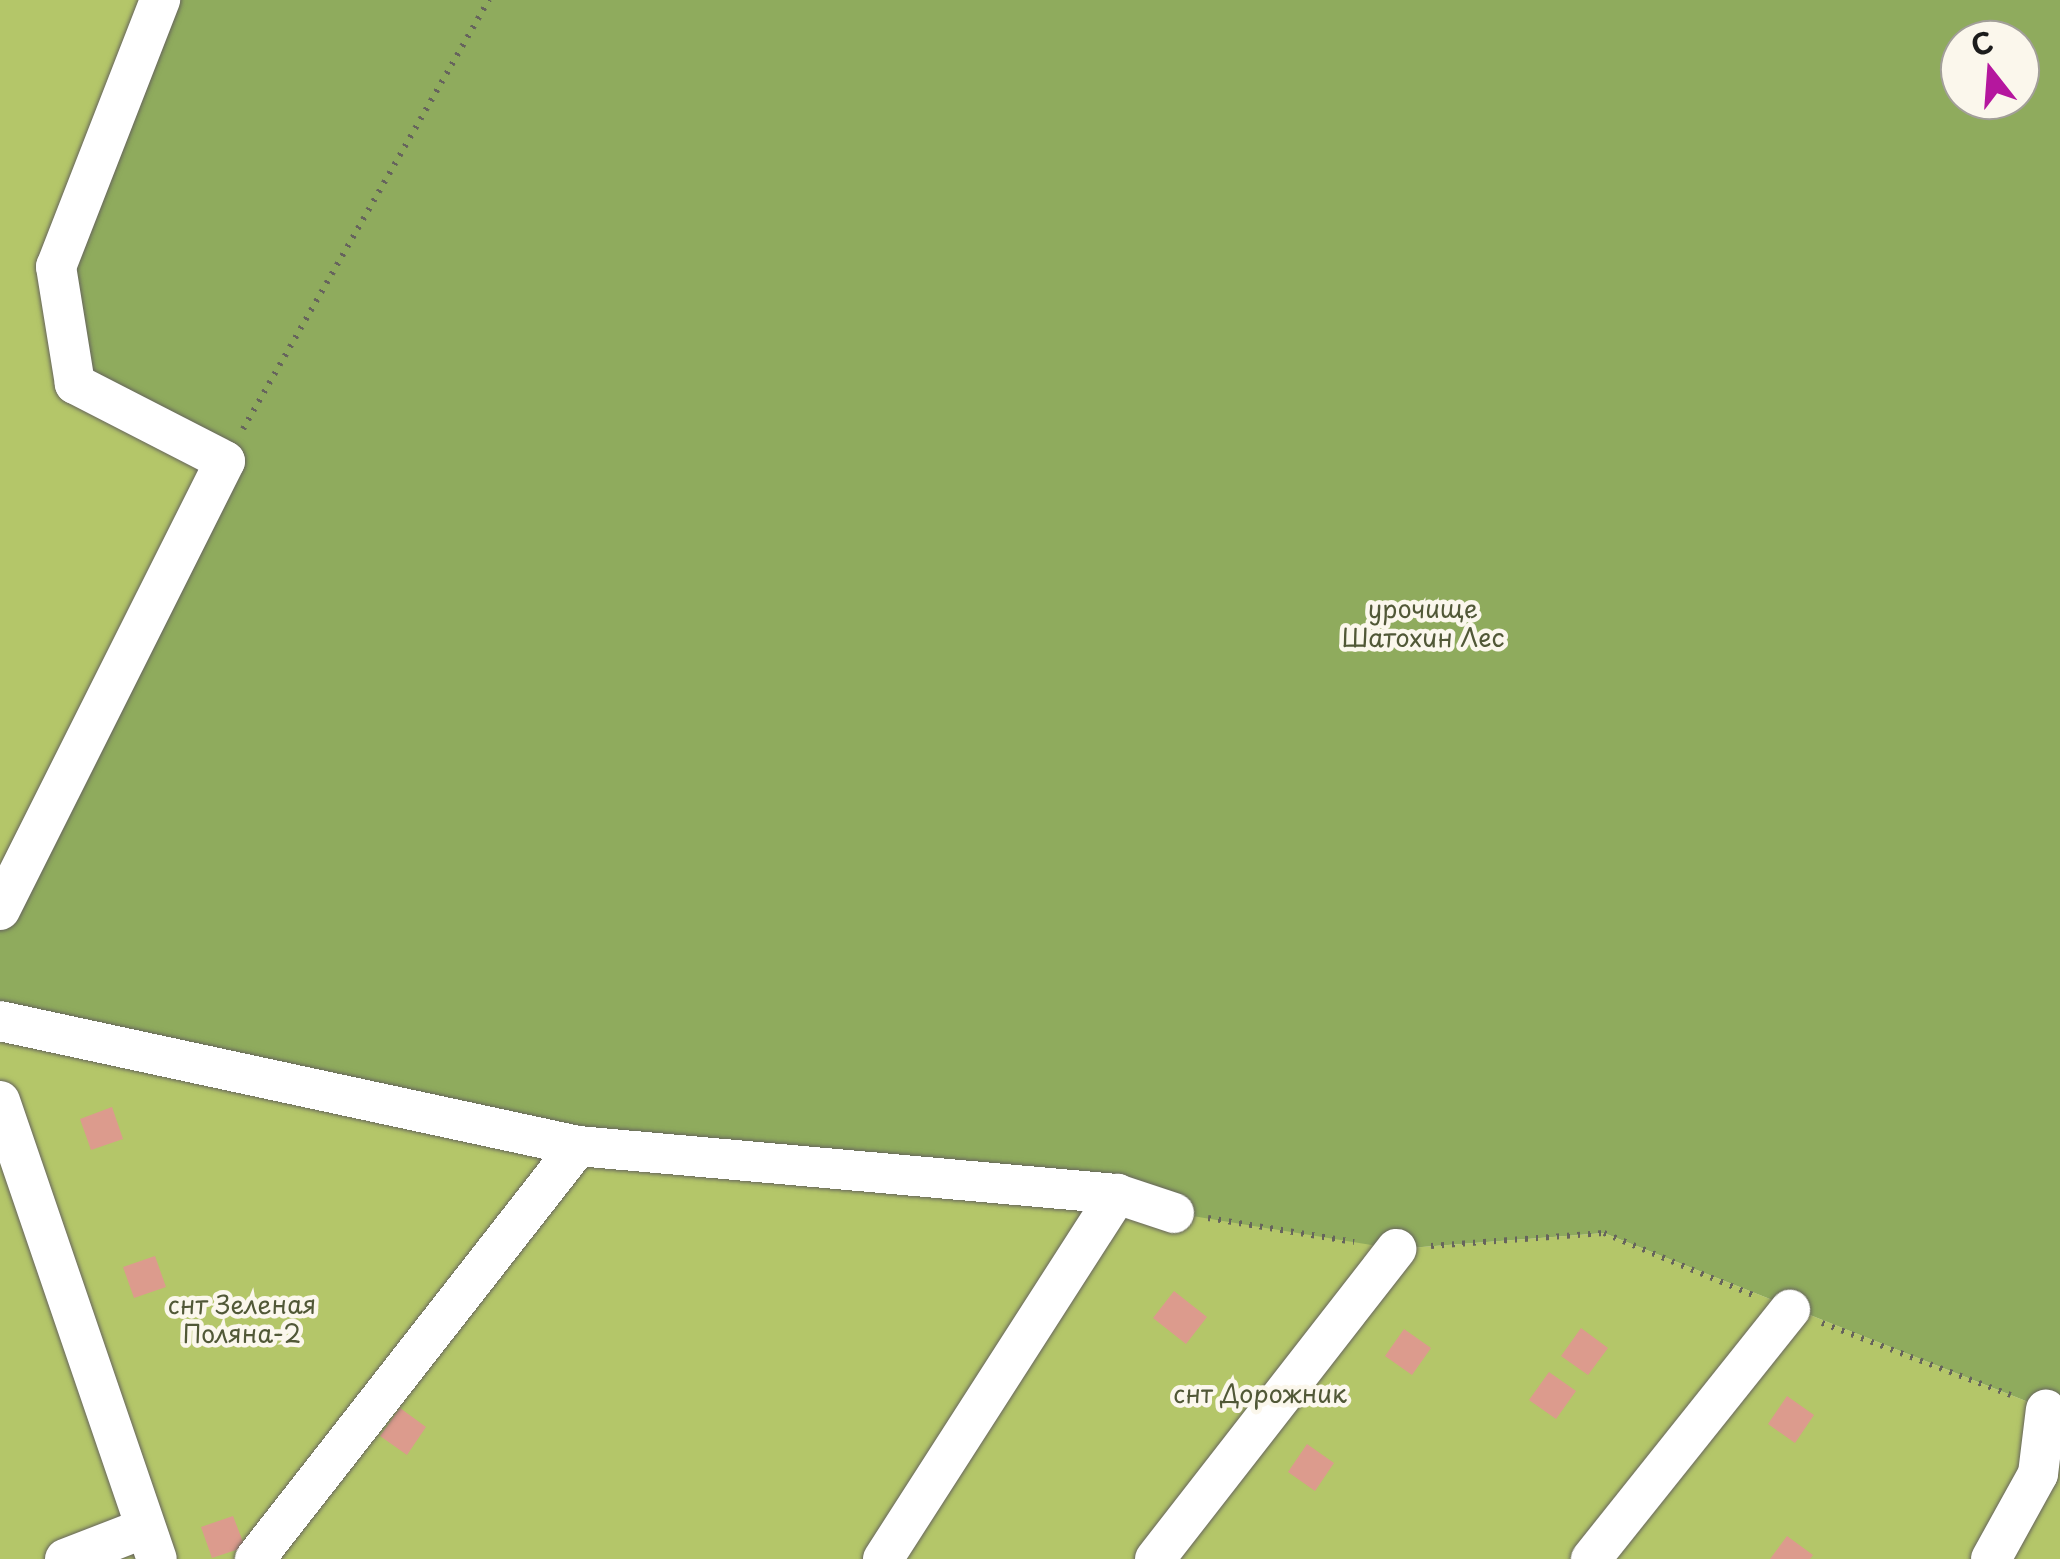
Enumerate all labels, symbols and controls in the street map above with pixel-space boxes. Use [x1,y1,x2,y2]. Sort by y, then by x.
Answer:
text: С [1965,19,1998,66]
north arrow [1940,20,2040,120]
park label: урочище Шатохин Лес [1341,594,1505,653]
park label: снт Зеленая Поляна-2 [167,1290,317,1349]
park label: снт Дорожник [1172,1378,1348,1408]

